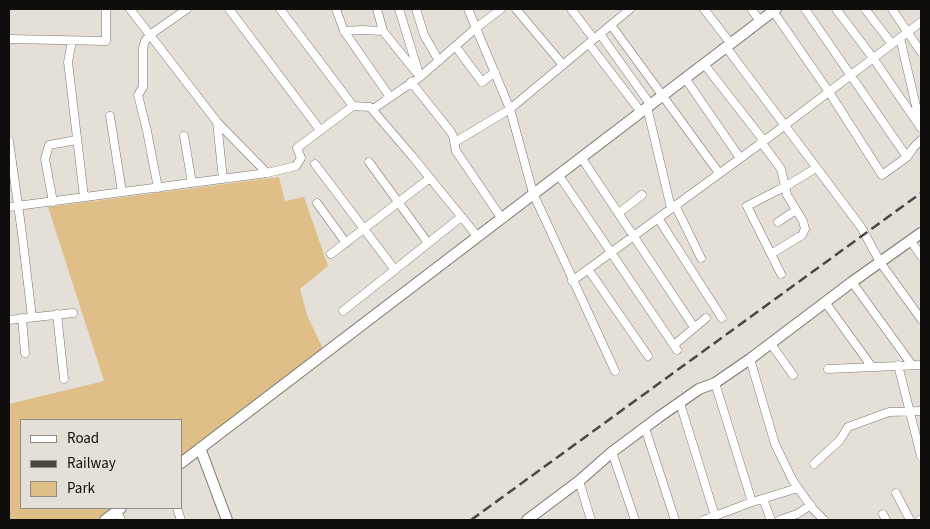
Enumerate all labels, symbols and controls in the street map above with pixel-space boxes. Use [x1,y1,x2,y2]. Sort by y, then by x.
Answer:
legend [20,419,182,509]
text: Road [67,428,99,449]
text: Railway [67,453,116,474]
text: Park [67,478,95,499]

